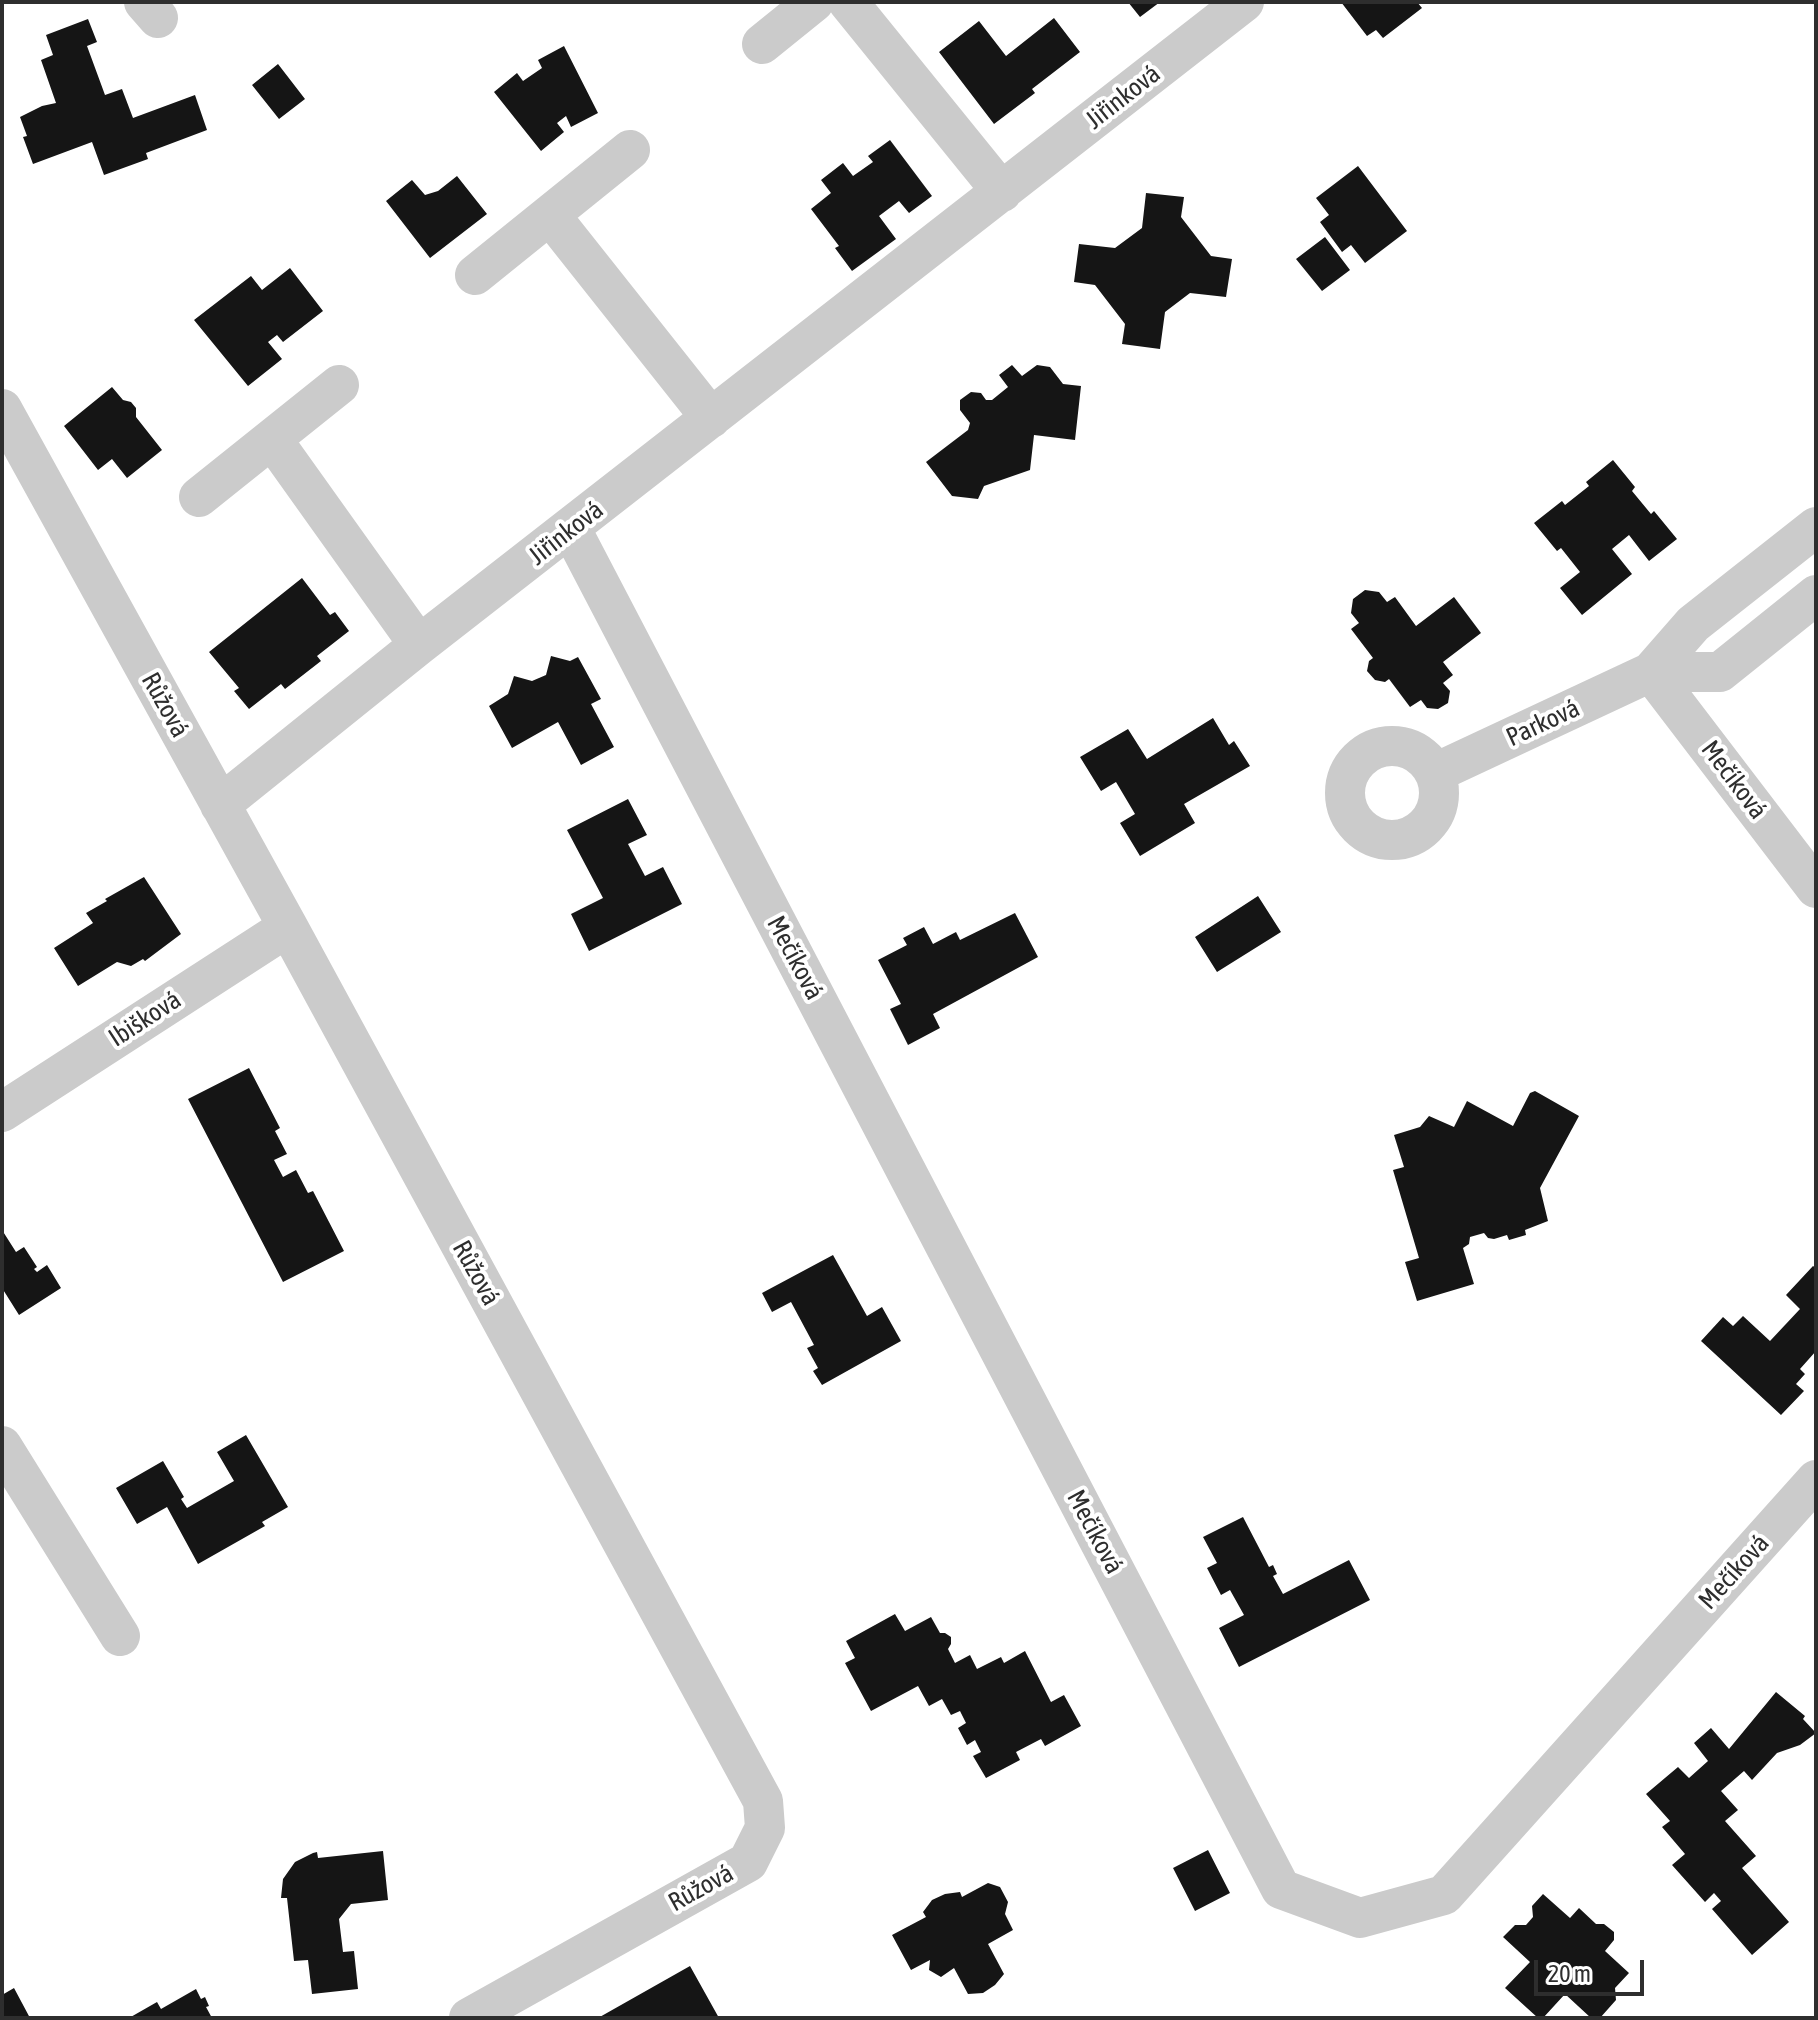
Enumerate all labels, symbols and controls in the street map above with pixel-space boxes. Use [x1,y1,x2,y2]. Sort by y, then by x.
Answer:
street label: Jiřinková [1080,58,1166,136]
street label: Jiřinková [523,494,609,572]
street label: Růžová [135,667,195,743]
street label: Parková [1501,693,1585,753]
street label: Mečíková [1694,735,1774,825]
street label: Mečíková [760,911,830,1005]
street label: Ibišková [103,984,187,1054]
street label: Růžová [446,1235,506,1311]
street label: Mečíková [1060,1485,1130,1579]
street label: Mečíková [1692,1528,1776,1616]
street label: Růžová [663,1858,739,1918]
scale bar [1538,1944,1648,1994]
text: 20 m [1548,1960,1591,1987]

